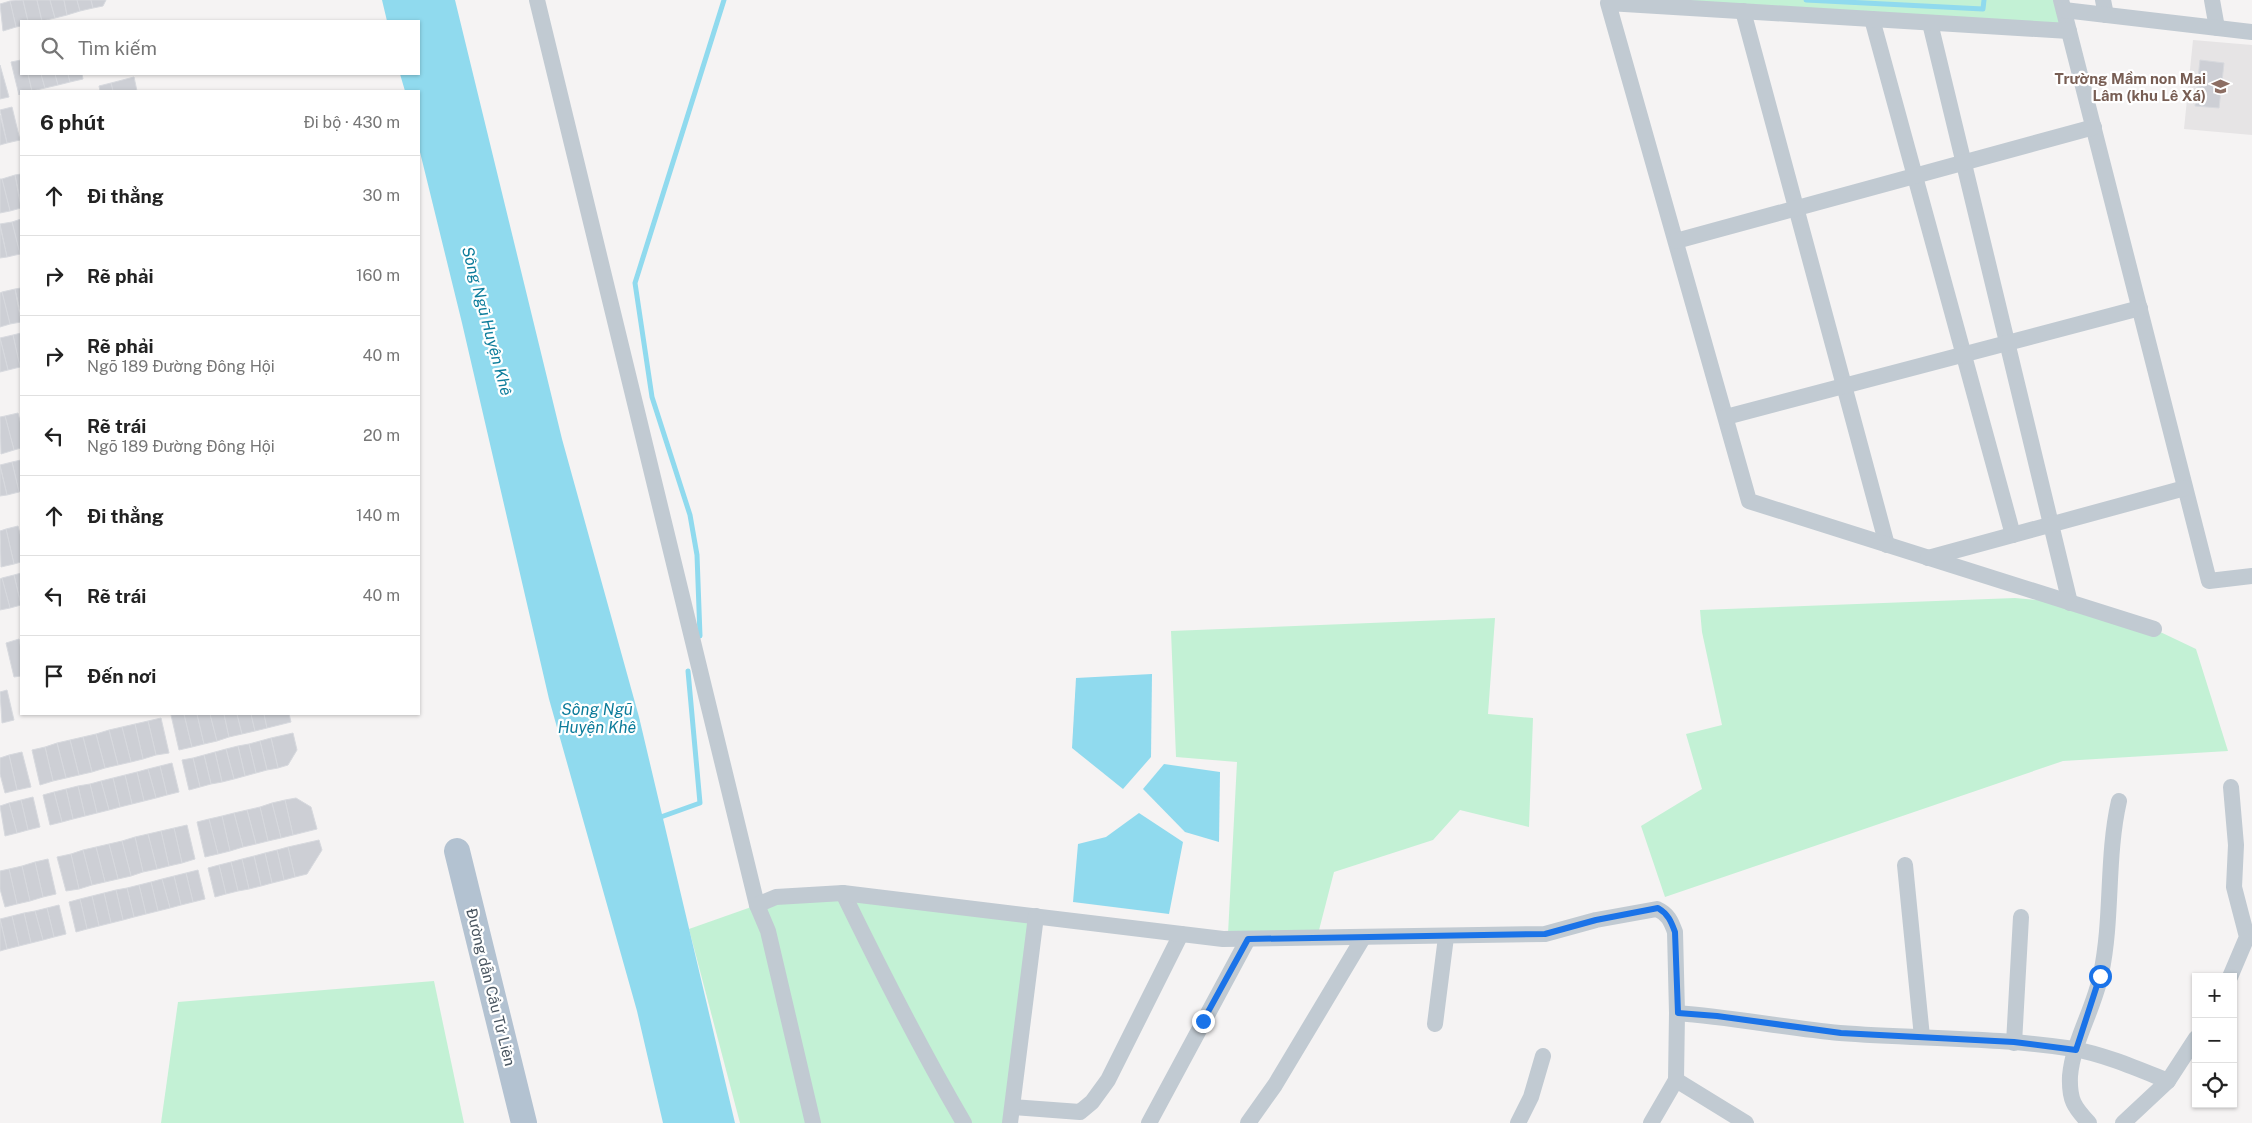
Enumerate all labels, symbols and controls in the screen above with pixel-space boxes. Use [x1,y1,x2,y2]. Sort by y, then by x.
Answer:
search box [20,20,420,75]
icon: search [38,34,66,62]
text: Tìm kiếm [78,37,157,59]
place label: Trường Mầm non Mai Lâm (khu Lê Xá) [2054,70,2206,104]
school or university icon: Trường Mầm non Mai Lâm (khu Lê Xá) [2210,77,2230,97]
text: 6 phút [40,110,105,135]
text: Đi bộ · 430 m [303,113,400,132]
icon: ahead [40,182,68,210]
text: Đi thẳng [87,185,164,207]
text: 30 m [363,186,400,205]
water label: Sông Ngũ Huyện Khê [458,244,516,398]
icon: right [40,262,68,290]
text: Rẽ phải [87,265,154,287]
text: 160 m [356,266,400,285]
text: Rẽ phải [87,335,154,357]
icon: right [40,342,68,370]
text: 40 m [362,346,400,365]
text: Ngõ 189 Đường Đông Hội [87,357,275,376]
text: Rẽ trái [87,415,146,437]
icon: left [40,422,68,450]
text: 20 m [363,426,400,445]
text: Ngõ 189 Đường Đông Hội [87,437,275,456]
icon: ahead [40,502,68,530]
text: Đi thẳng [87,505,164,527]
text: 140 m [356,506,400,525]
icon: left [40,582,68,610]
text: Rẽ trái [87,585,146,607]
text: 40 m [362,586,400,605]
icon: arrive [40,662,68,690]
text: Đến nơi [87,665,156,687]
water label: Sông Ngũ Huyện Khê [558,700,637,737]
street label: Đường dẫn Cầu Tứ Liên [463,906,519,1068]
route start [2089,965,2112,988]
map controls [2192,973,2237,1108]
button: + [2192,973,2237,1018]
route end [1192,1010,1215,1033]
button: − [2192,1018,2237,1063]
button: locate [2192,1063,2237,1108]

